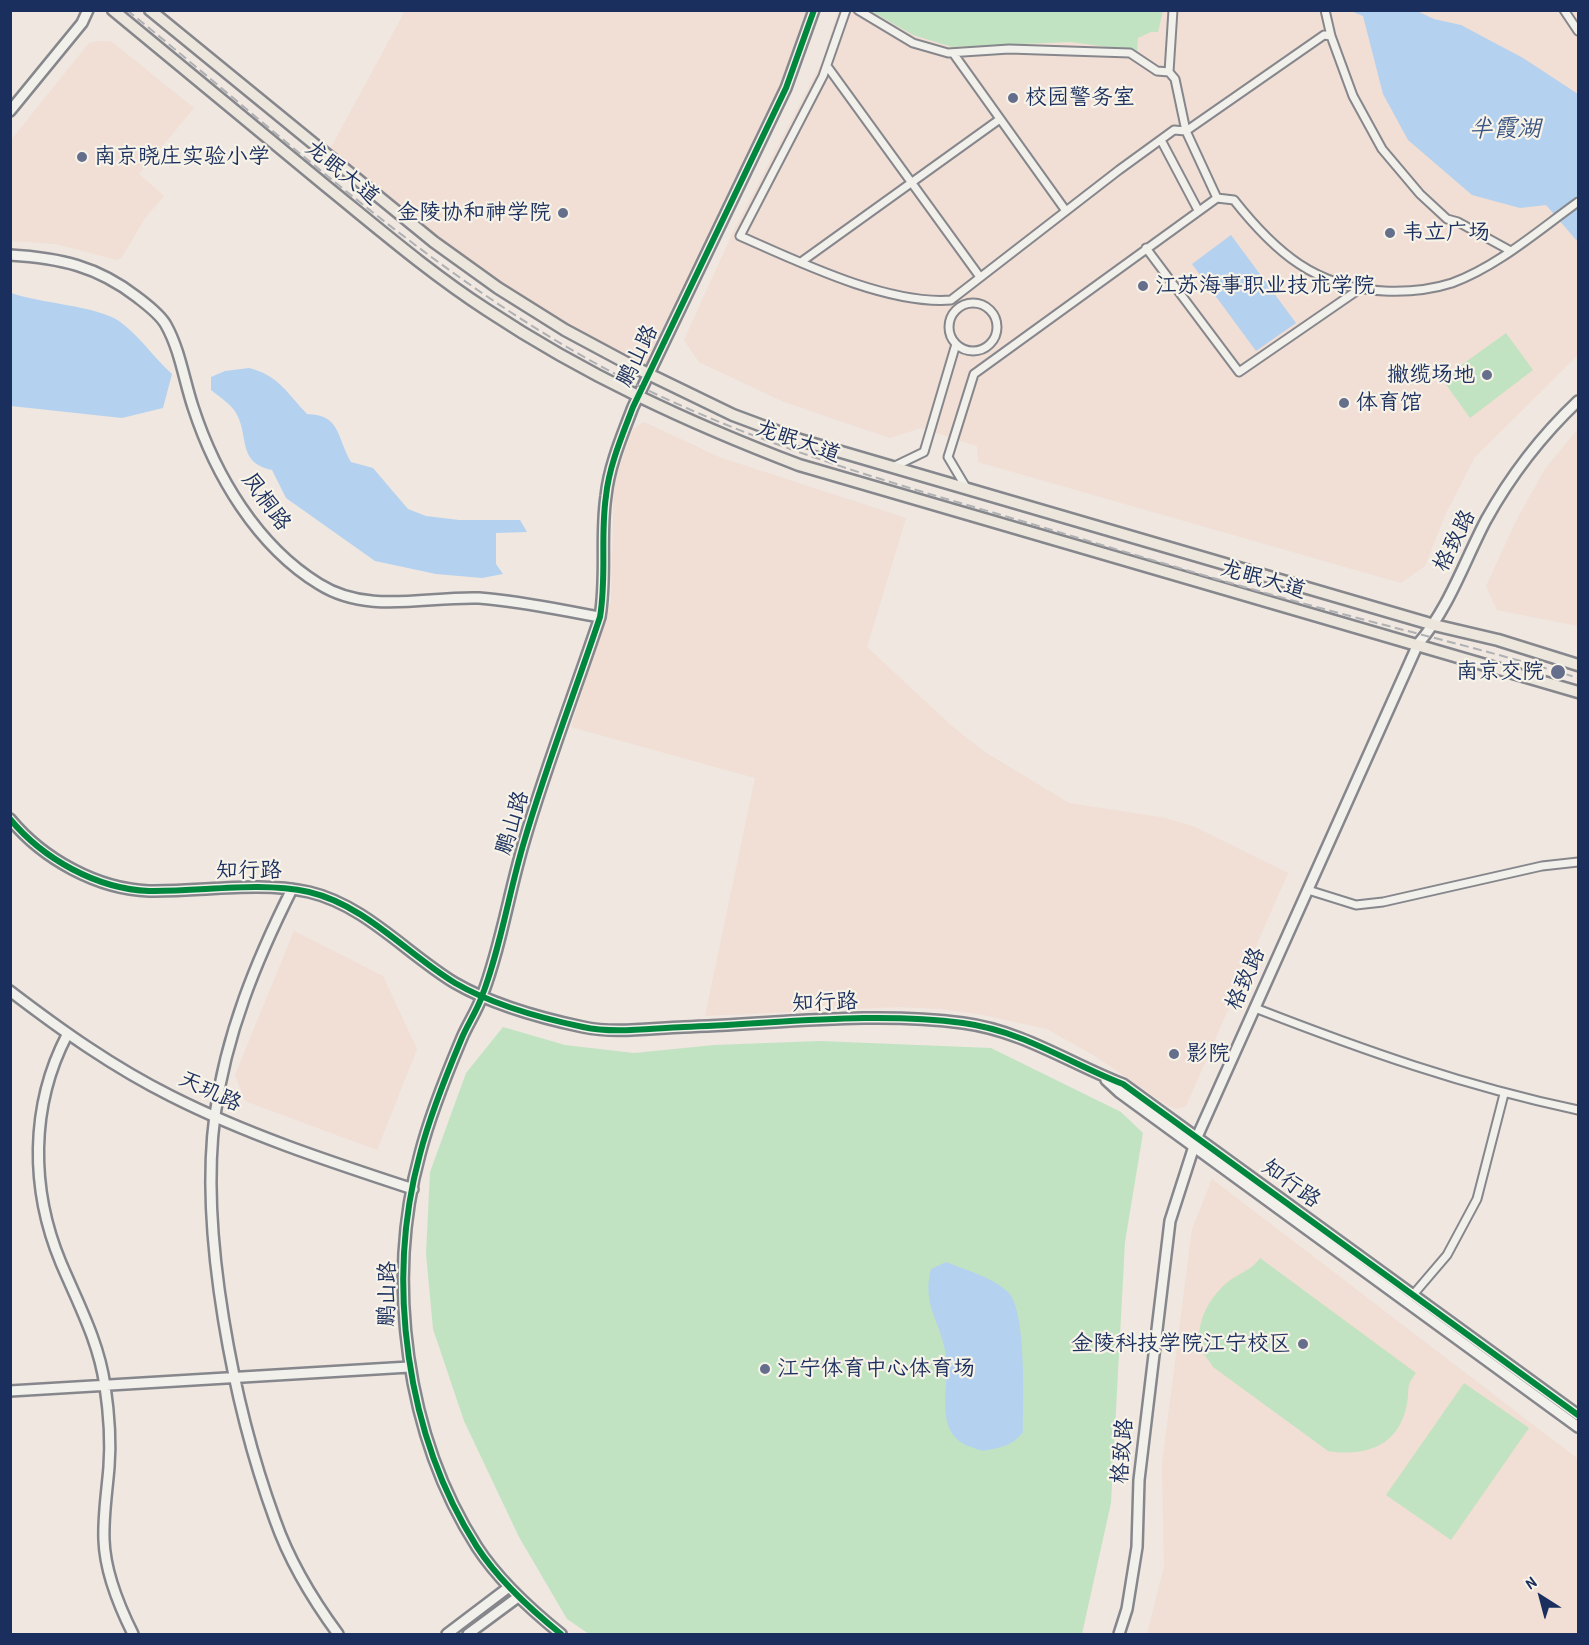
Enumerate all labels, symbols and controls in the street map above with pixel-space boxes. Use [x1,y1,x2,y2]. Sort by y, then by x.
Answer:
place label: 校园警务室 [1025,85,1135,111]
marker: 校园警务室 [1006,91,1020,105]
water label: 半霞湖 [1469,116,1541,144]
street label: 龙眠大道 [299,135,385,211]
place label: 南京晓庄实验小学 [94,144,270,170]
marker: 南京晓庄实验小学 [75,150,89,164]
place label: 金陵协和神学院 [397,200,551,226]
marker: 金陵协和神学院 [556,206,570,220]
place label: 韦立广场 [1402,220,1490,246]
marker: 韦立广场 [1383,226,1397,240]
place label: 江苏海事职业技术学院 [1155,273,1375,299]
marker: 江苏海事职业技术学院 [1136,279,1150,293]
street label: 鹏山路 [612,321,664,391]
place label: 撇缆场地 [1387,362,1475,388]
marker: 撇缆场地 [1480,368,1494,382]
place label: 体育馆 [1356,390,1422,416]
marker: 体育馆 [1337,396,1351,410]
street label: 龙眠大道 [752,415,844,469]
street label: 凤桐路 [236,468,296,536]
street label: 格致路 [1428,506,1482,576]
street label: 龙眠大道 [1217,555,1309,605]
place label: 南京交院 [1456,659,1544,685]
marker: 南京交院 [1549,663,1567,681]
street label: 鹏山路 [491,788,535,858]
street label: 知行路 [216,858,282,884]
street label: 格致路 [1221,943,1271,1015]
street label: 知行路 [792,989,858,1017]
place label: 影院 [1186,1041,1230,1067]
marker: 影院 [1167,1047,1181,1061]
street label: 天玑路 [175,1066,245,1118]
street label: 知行路 [1257,1154,1325,1214]
street label: 鹏山路 [374,1261,402,1327]
place label: 金陵科技学院江宁校区 [1071,1331,1291,1357]
marker: 金陵科技学院江宁校区 [1296,1337,1310,1351]
place label: 江宁体育中心体育场 [777,1356,975,1382]
marker: 江宁体育中心体育场 [758,1362,772,1376]
street label: 格致路 [1107,1417,1139,1485]
north arrow [1511,1567,1571,1627]
text: N [1521,1571,1540,1594]

